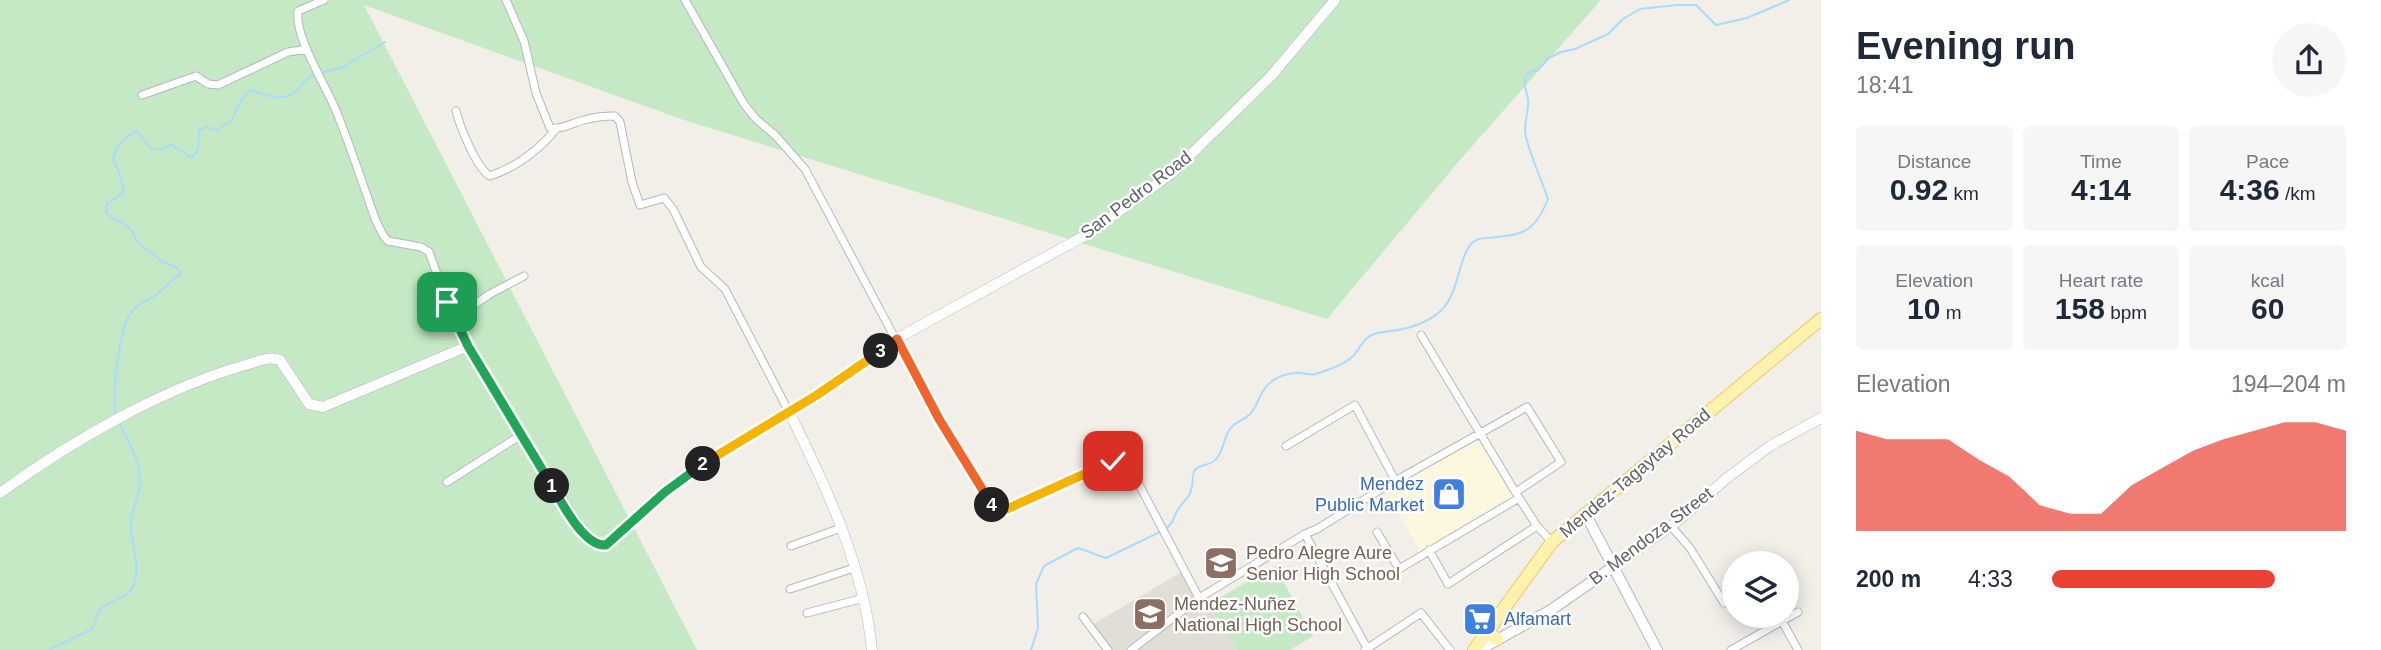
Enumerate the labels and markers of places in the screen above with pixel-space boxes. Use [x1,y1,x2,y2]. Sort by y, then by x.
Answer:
pin [417,272,477,332]
pin: 3 [864,334,898,368]
pin [1083,431,1143,491]
pin: 2 [686,447,720,482]
pin: 1 [534,468,570,504]
place label: Mendez Public Market [1315,474,1424,515]
shop icon: Mendez Public Market [1430,475,1468,513]
pin: 4 [974,488,1010,522]
place label: Pedro Alegre Aure Senior High School [1246,543,1400,584]
school or university icon: Pedro Alegre Aure Senior High School [1202,544,1240,582]
place label: Mendez-Nuñez National High School [1174,594,1342,635]
school or university icon: Mendez-Nuñez National High School [1131,595,1169,633]
supermarket icon: Alfamart [1461,600,1499,638]
place label: Alfamart [1504,609,1571,629]

